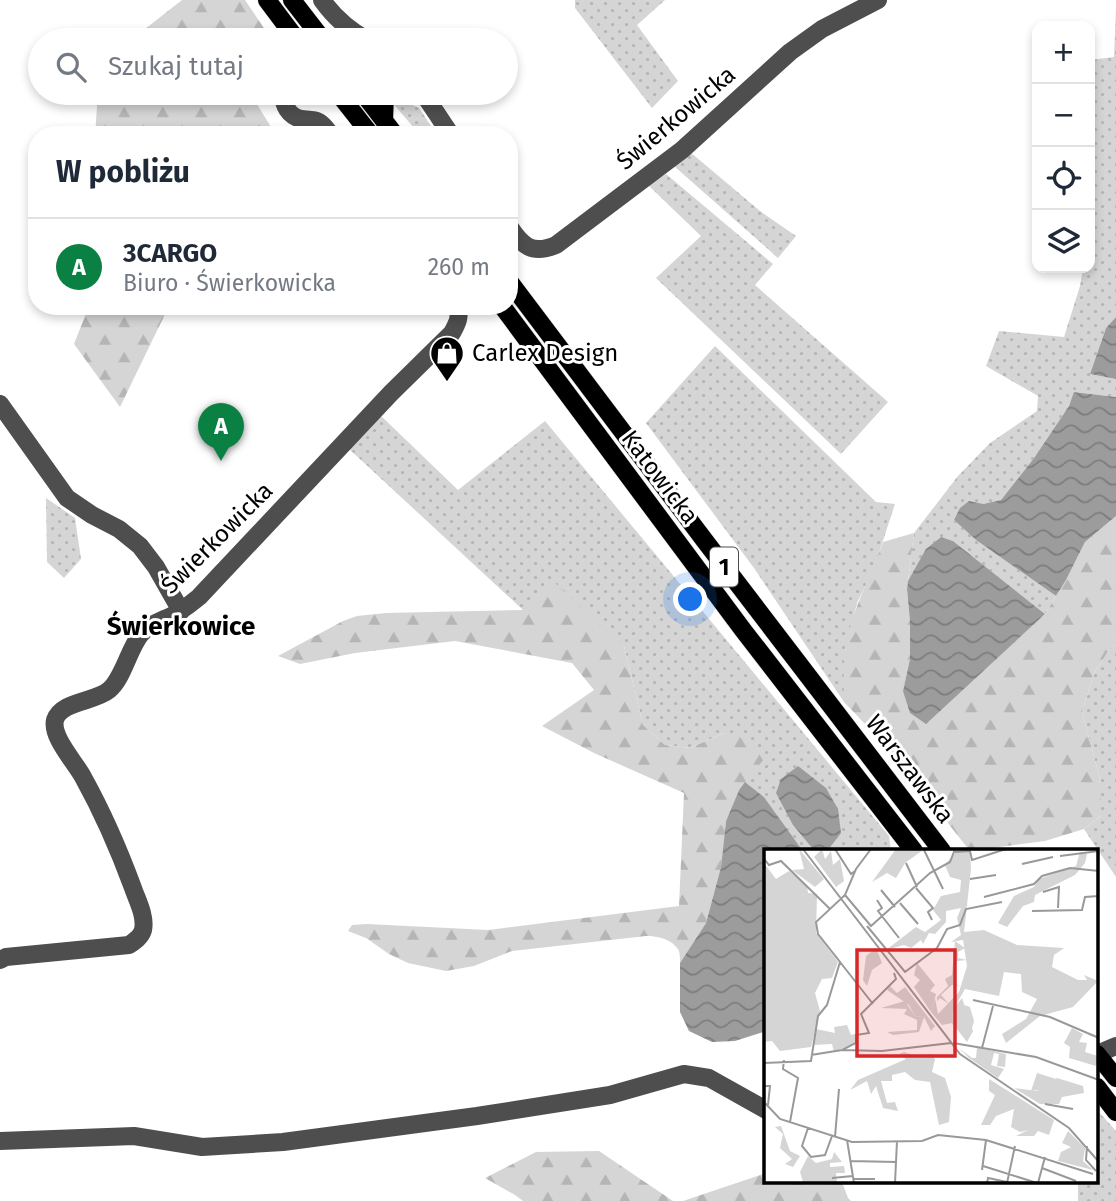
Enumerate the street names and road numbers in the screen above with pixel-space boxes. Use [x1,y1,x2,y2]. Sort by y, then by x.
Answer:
street label: Świerkowicka [610,60,741,176]
street label: Katowicka [616,425,704,529]
street label: Świerkowicka [155,476,278,599]
road number: 1 [710,548,738,586]
street label: Warszawska [860,709,960,829]

